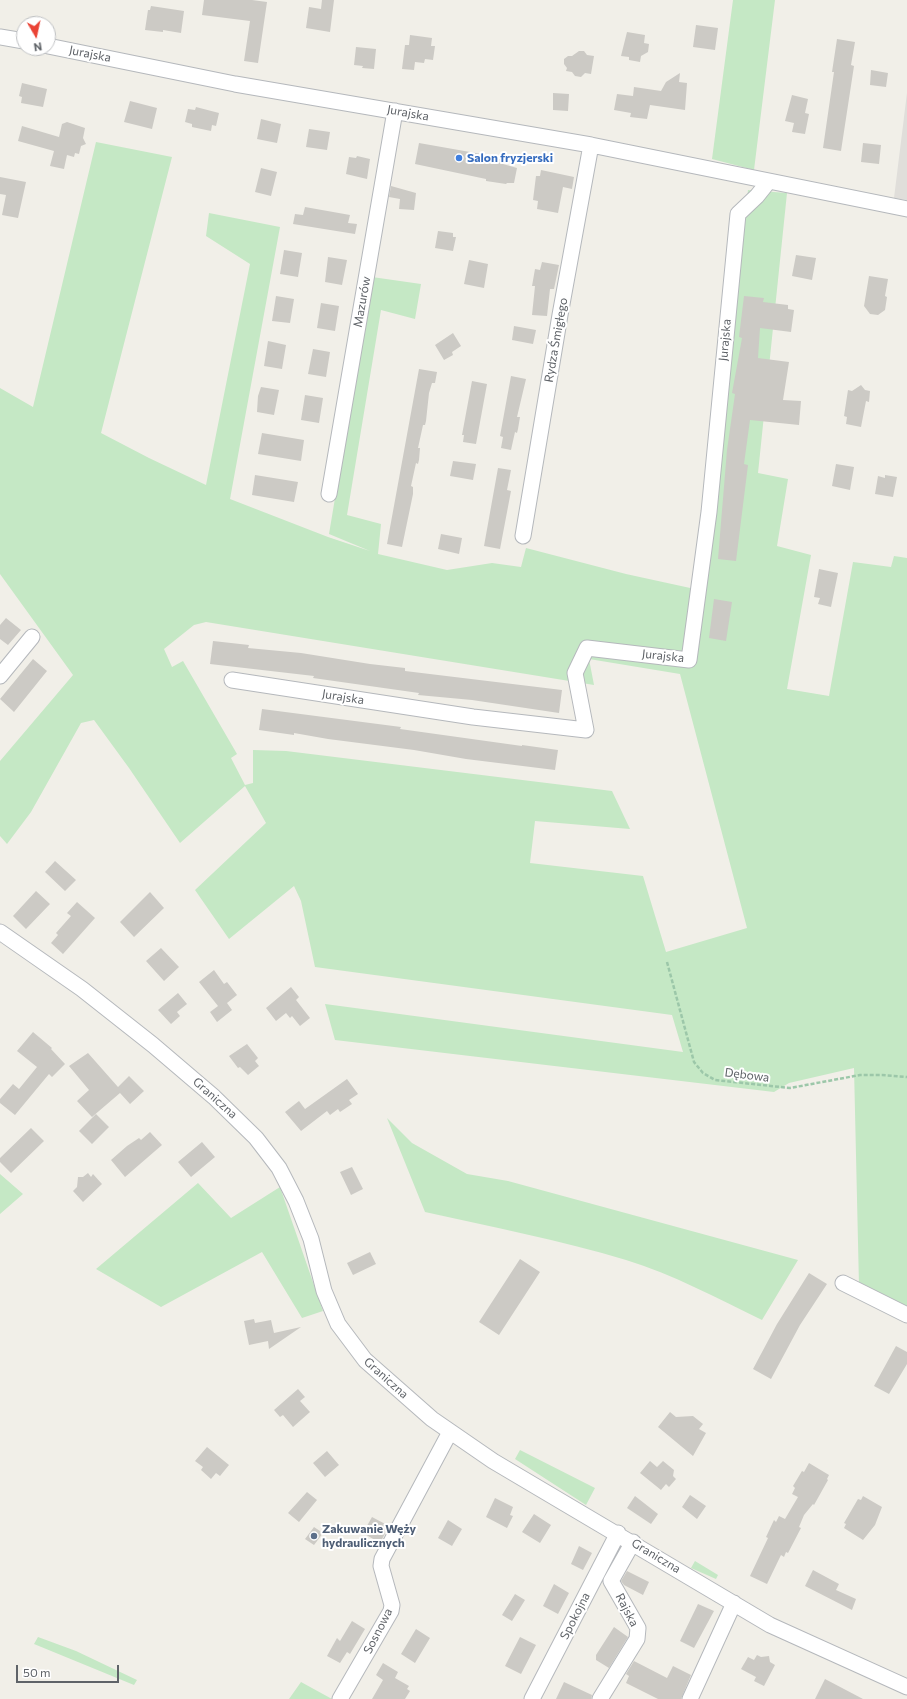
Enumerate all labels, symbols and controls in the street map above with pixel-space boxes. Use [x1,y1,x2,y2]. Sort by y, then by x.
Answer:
north arrow [16,16,56,56]
text: N [33,40,43,54]
street label: Jurajska [68,43,112,65]
street label: Jurajska [386,102,430,124]
place label: Salon fryzjerski [467,151,553,165]
marker: Salon fryzjerski [454,153,464,163]
street label: Mazurów [350,275,374,329]
street label: Rydza Śmigłego [541,296,571,384]
street label: Jurajska [716,318,734,362]
street label: Jurajska [641,647,685,665]
street label: Jurajska [321,687,365,707]
street label: Dębowa [724,1065,770,1085]
street label: Graniczna [190,1074,240,1122]
street label: Graniczna [361,1354,411,1402]
place label: Zakuwanie Węży hydraulicznych [322,1522,416,1550]
marker: Zakuwanie Węży hydraulicznych [309,1531,319,1541]
street label: Graniczna [629,1536,683,1576]
street label: Spokojna [557,1590,593,1642]
street label: Rajska [613,1591,641,1629]
street label: Sosnowa [360,1606,396,1656]
scale bar [18,1657,121,1683]
text: 50 m [23,1665,51,1679]

